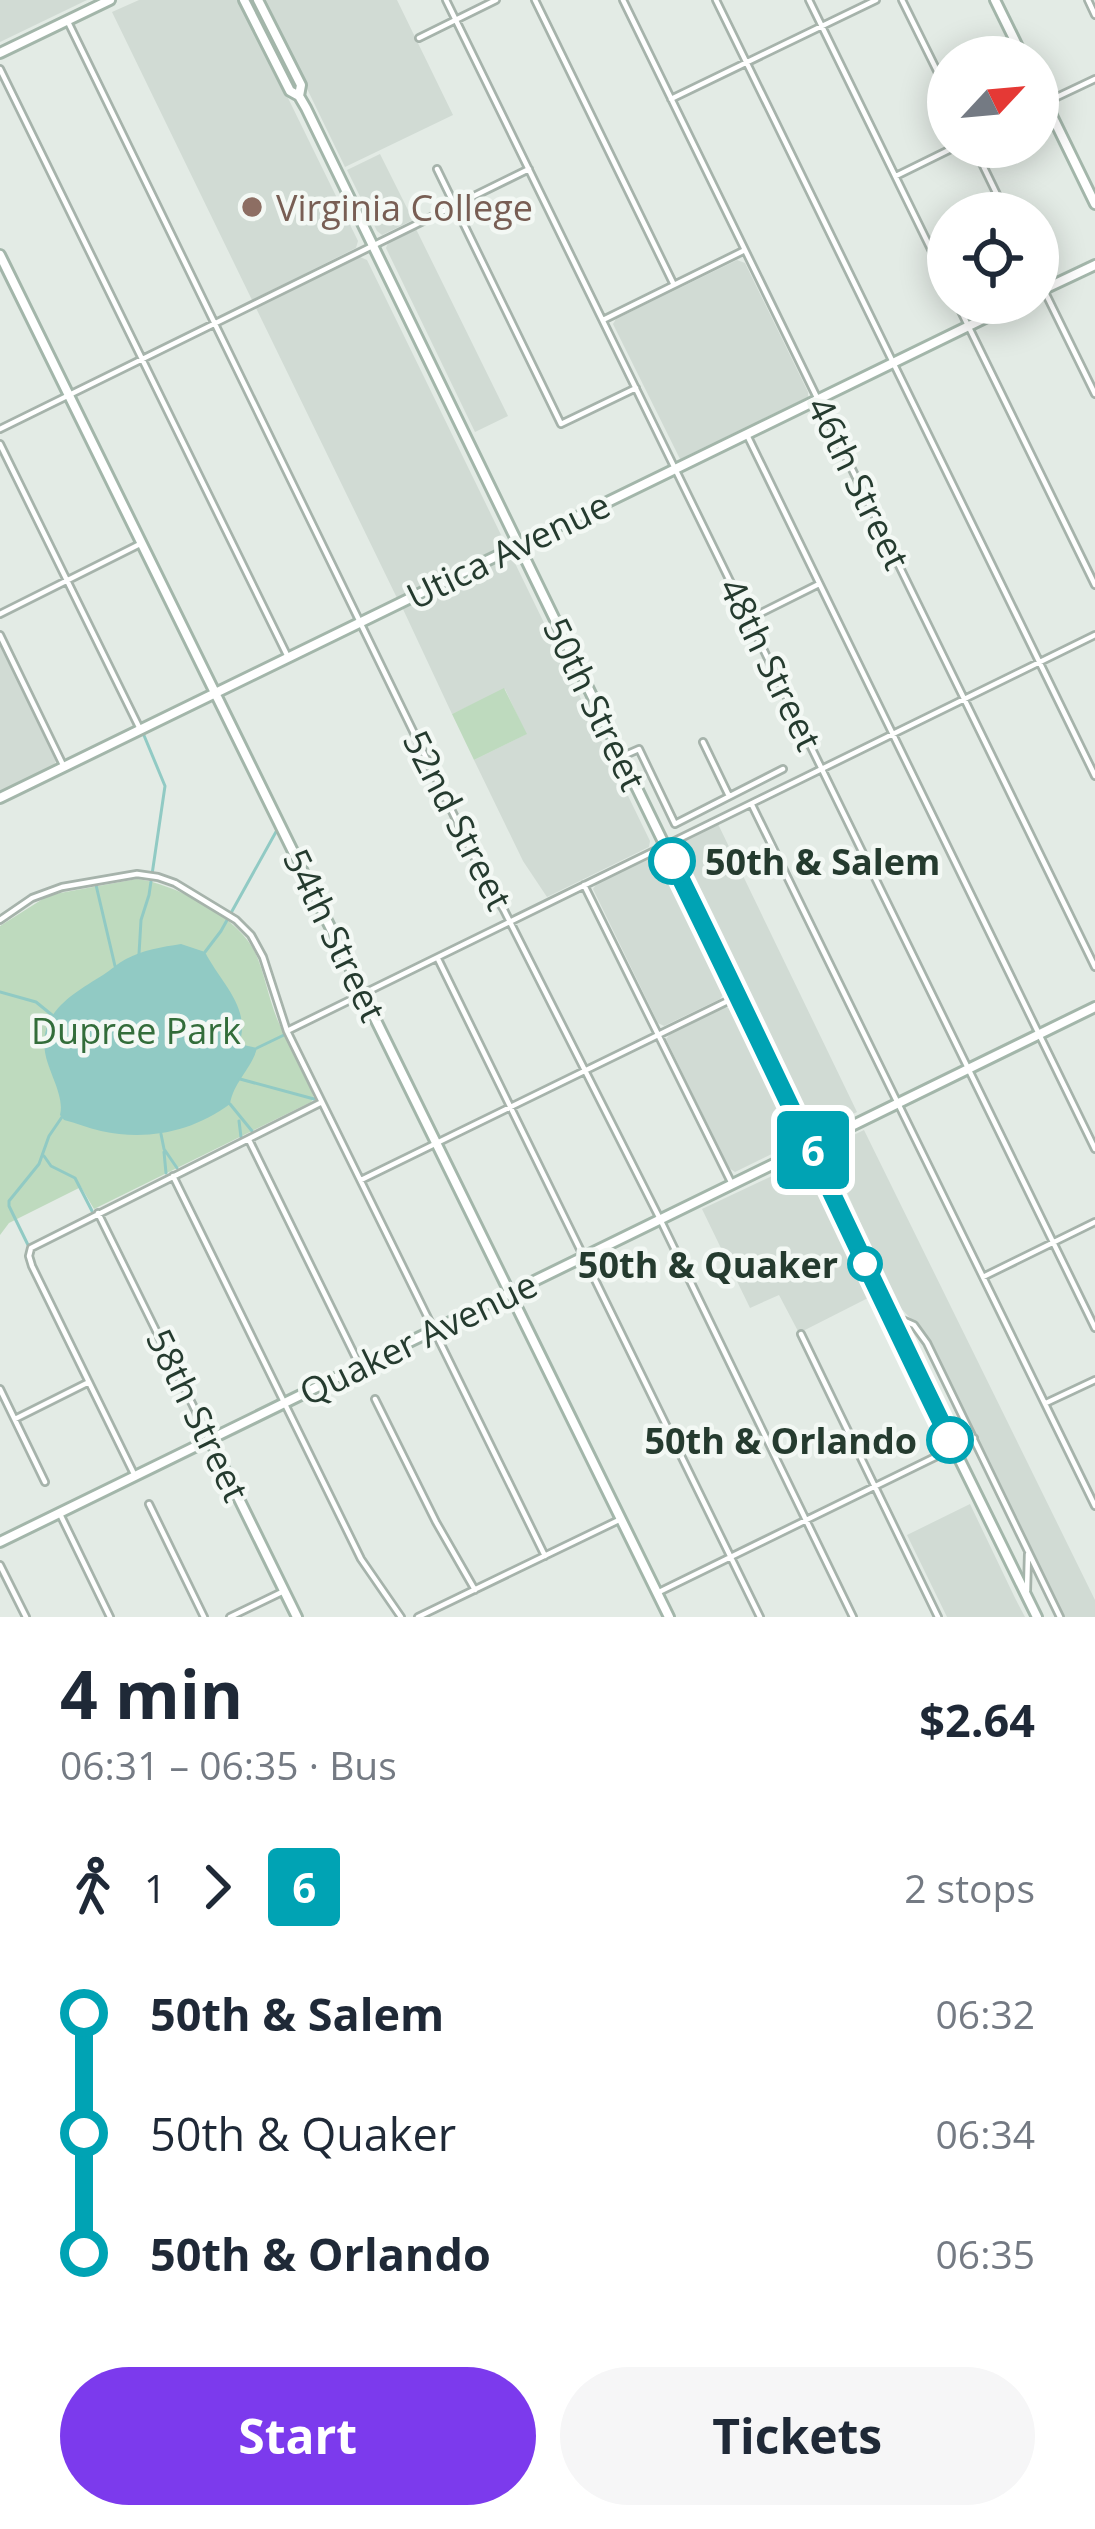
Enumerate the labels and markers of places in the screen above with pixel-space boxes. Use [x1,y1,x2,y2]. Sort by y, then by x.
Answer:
place label: Virginia College [276,183,533,232]
marker: Virginia College [239,194,265,220]
place label: 50th & Salem [705,837,940,886]
marker: 50th & Salem [650,839,694,883]
place label: 50th & Quaker [578,1240,838,1289]
marker: 50th & Quaker [849,1248,881,1280]
place label: 50th & Orlando [644,1416,917,1465]
marker: 50th & Orlando [928,1418,972,1462]

